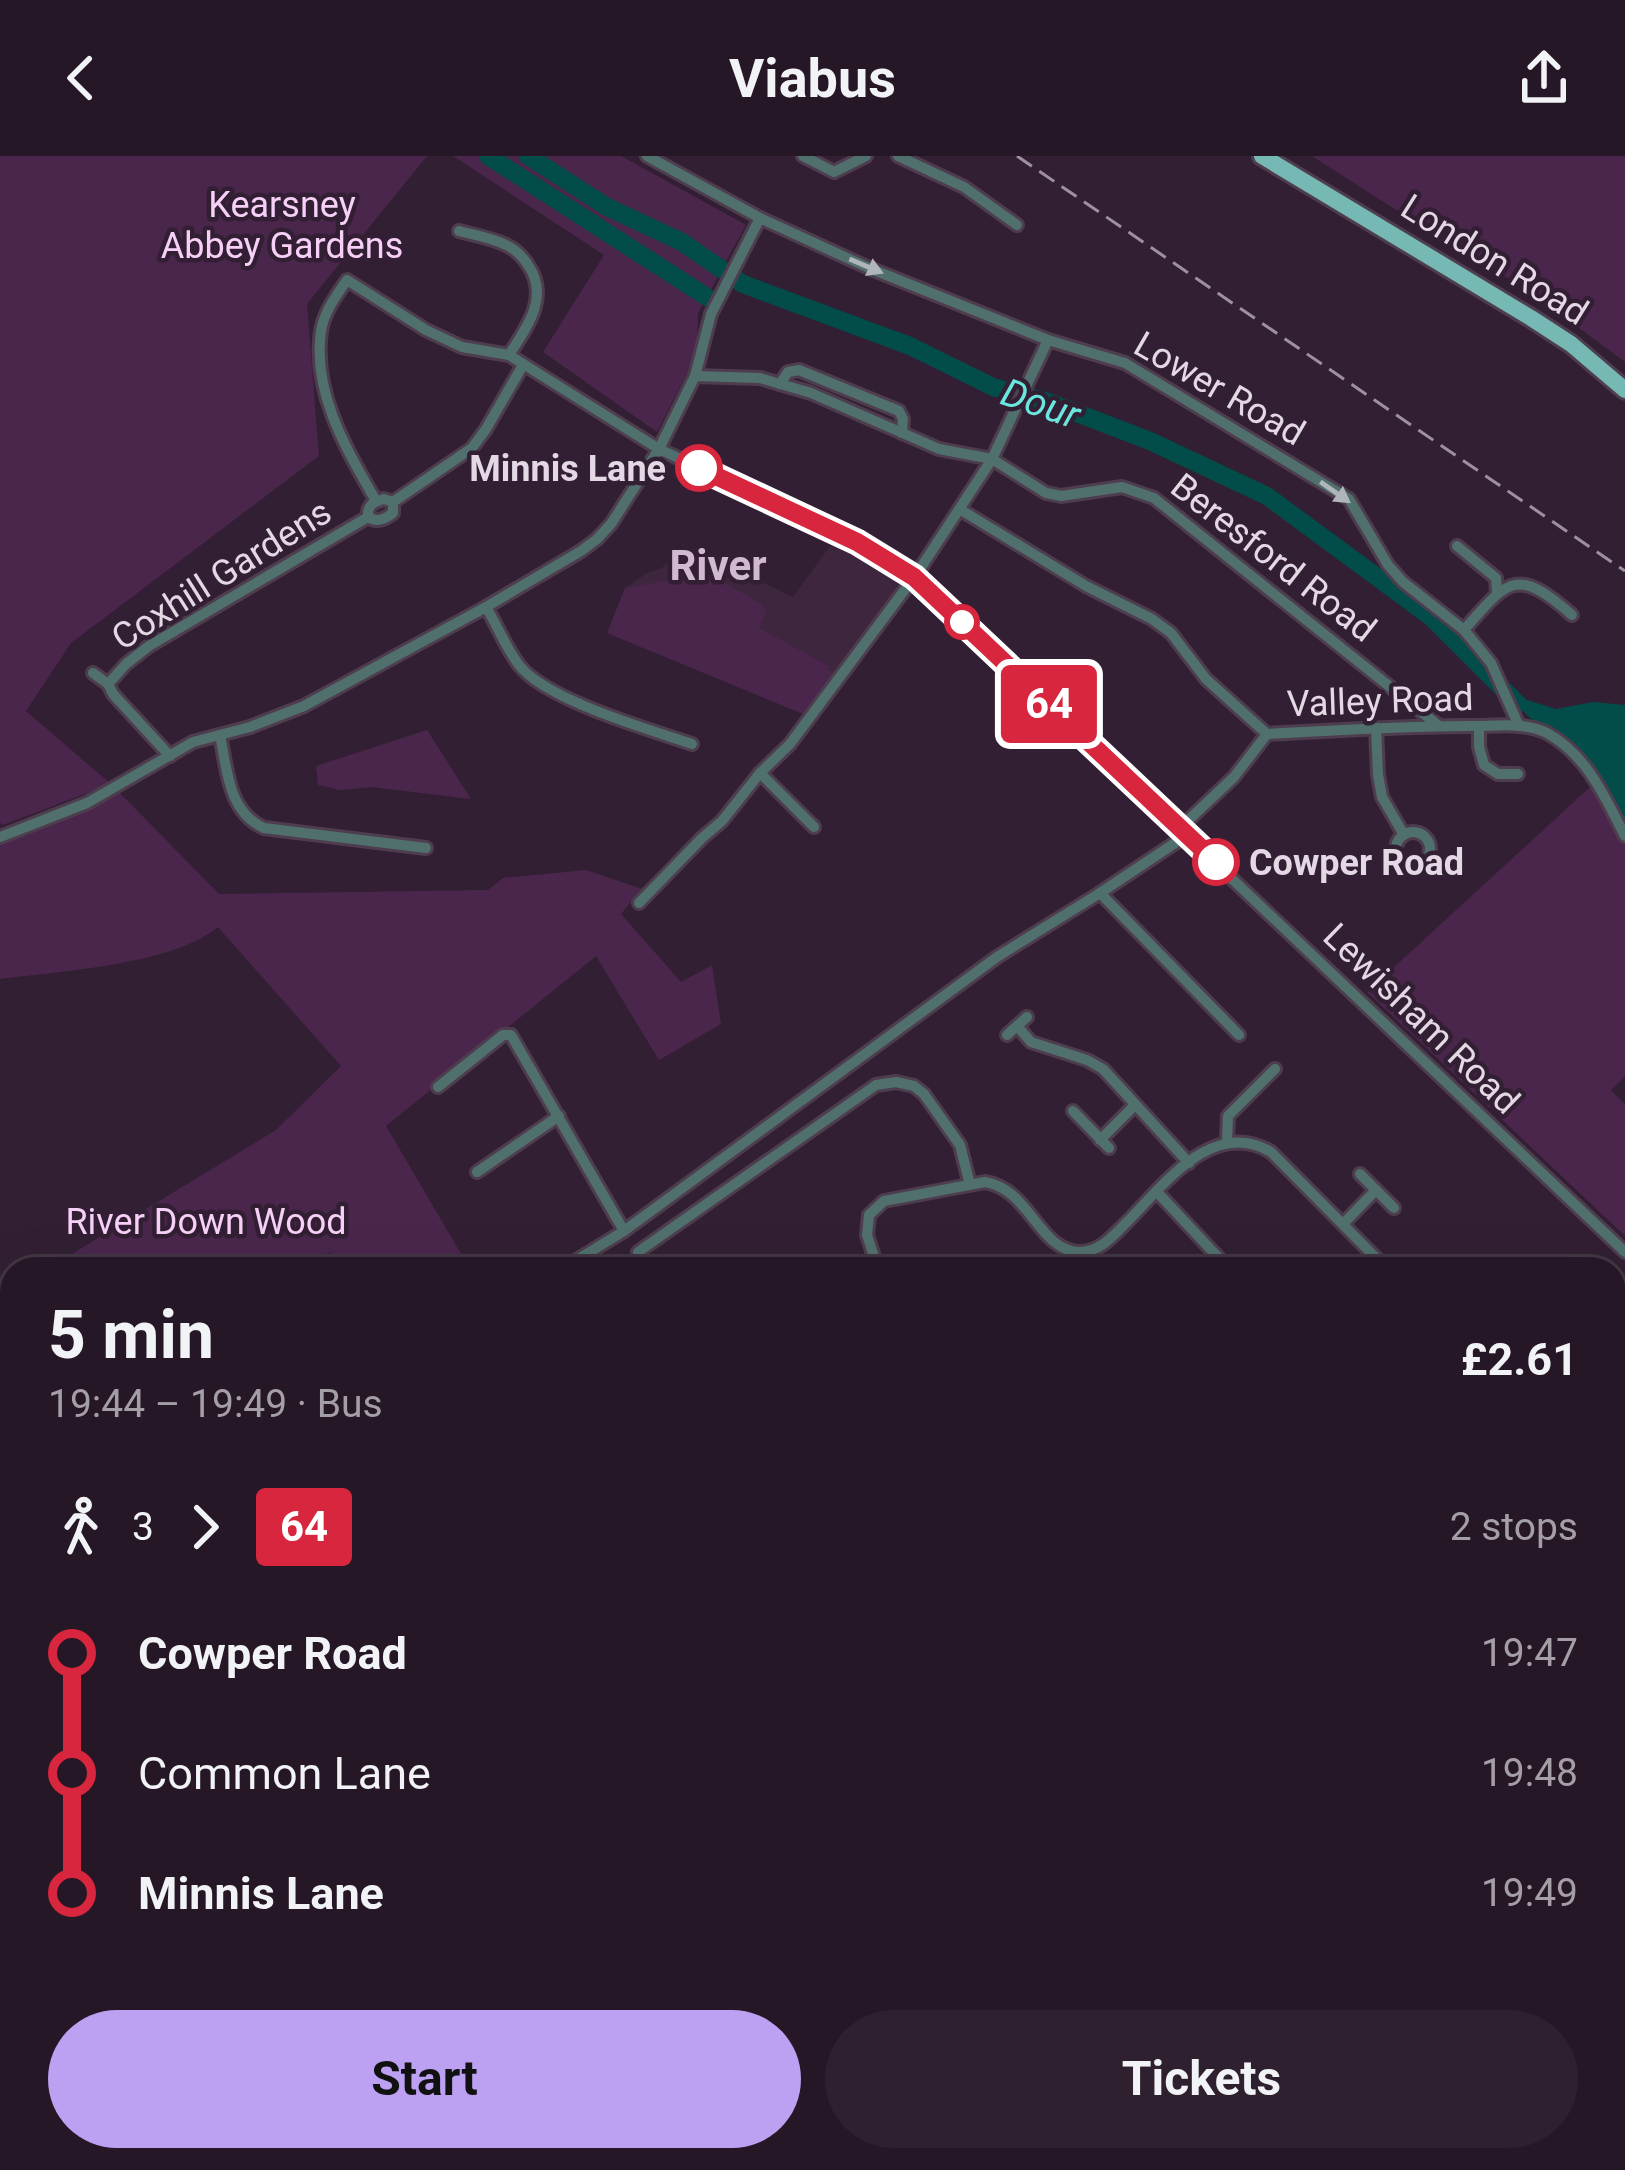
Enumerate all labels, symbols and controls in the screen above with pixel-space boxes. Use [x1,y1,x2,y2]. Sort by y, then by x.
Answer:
icon: back [48,45,114,111]
icon: share [1511,45,1577,111]
text: Viabus [729,47,896,110]
park label: Kearsney Abbey Gardens [161,184,403,267]
street label: London Road [1393,186,1596,334]
one-way arrow [848,257,884,276]
street label: Lower Road [1127,323,1312,455]
water label: Dour [995,369,1087,439]
marker: Minnis Lane [677,446,721,490]
place label: Minnis Lane [469,448,666,490]
street label: Beresford Road [1163,465,1384,651]
one-way arrow [1319,480,1351,503]
street label: Coxhill Gardens [104,491,339,659]
district label: River [669,541,767,590]
unlabelled marker [946,606,978,638]
line badge: 64 [995,665,1103,743]
street label: Valley Road [1286,677,1474,725]
text: 64 [1025,679,1073,728]
marker: Cowper Road [1194,840,1238,884]
place label: Cowper Road [1249,842,1464,884]
street label: Lewisham Road [1315,915,1528,1123]
park label: River Down Wood [65,1201,347,1243]
text: 5 min [48,1297,214,1374]
text: £2.61 [1461,1333,1578,1386]
text: 19:44 – 19:49 · Bus [48,1381,383,1427]
icon: walk [48,1494,114,1560]
icon: forward [172,1494,238,1560]
text: 64 [280,1502,328,1551]
text: 3 [132,1504,154,1550]
text: 2 stops [1450,1504,1578,1550]
text: Cowper Road [138,1627,407,1680]
text: 19:47 [1481,1630,1578,1676]
text: Common Lane [138,1747,431,1800]
text: 19:48 [1481,1750,1578,1796]
text: Minnis Lane [138,1867,384,1920]
text: 19:49 [1481,1870,1578,1916]
button: Start [48,2010,801,2148]
button: Tickets [825,2010,1578,2148]

